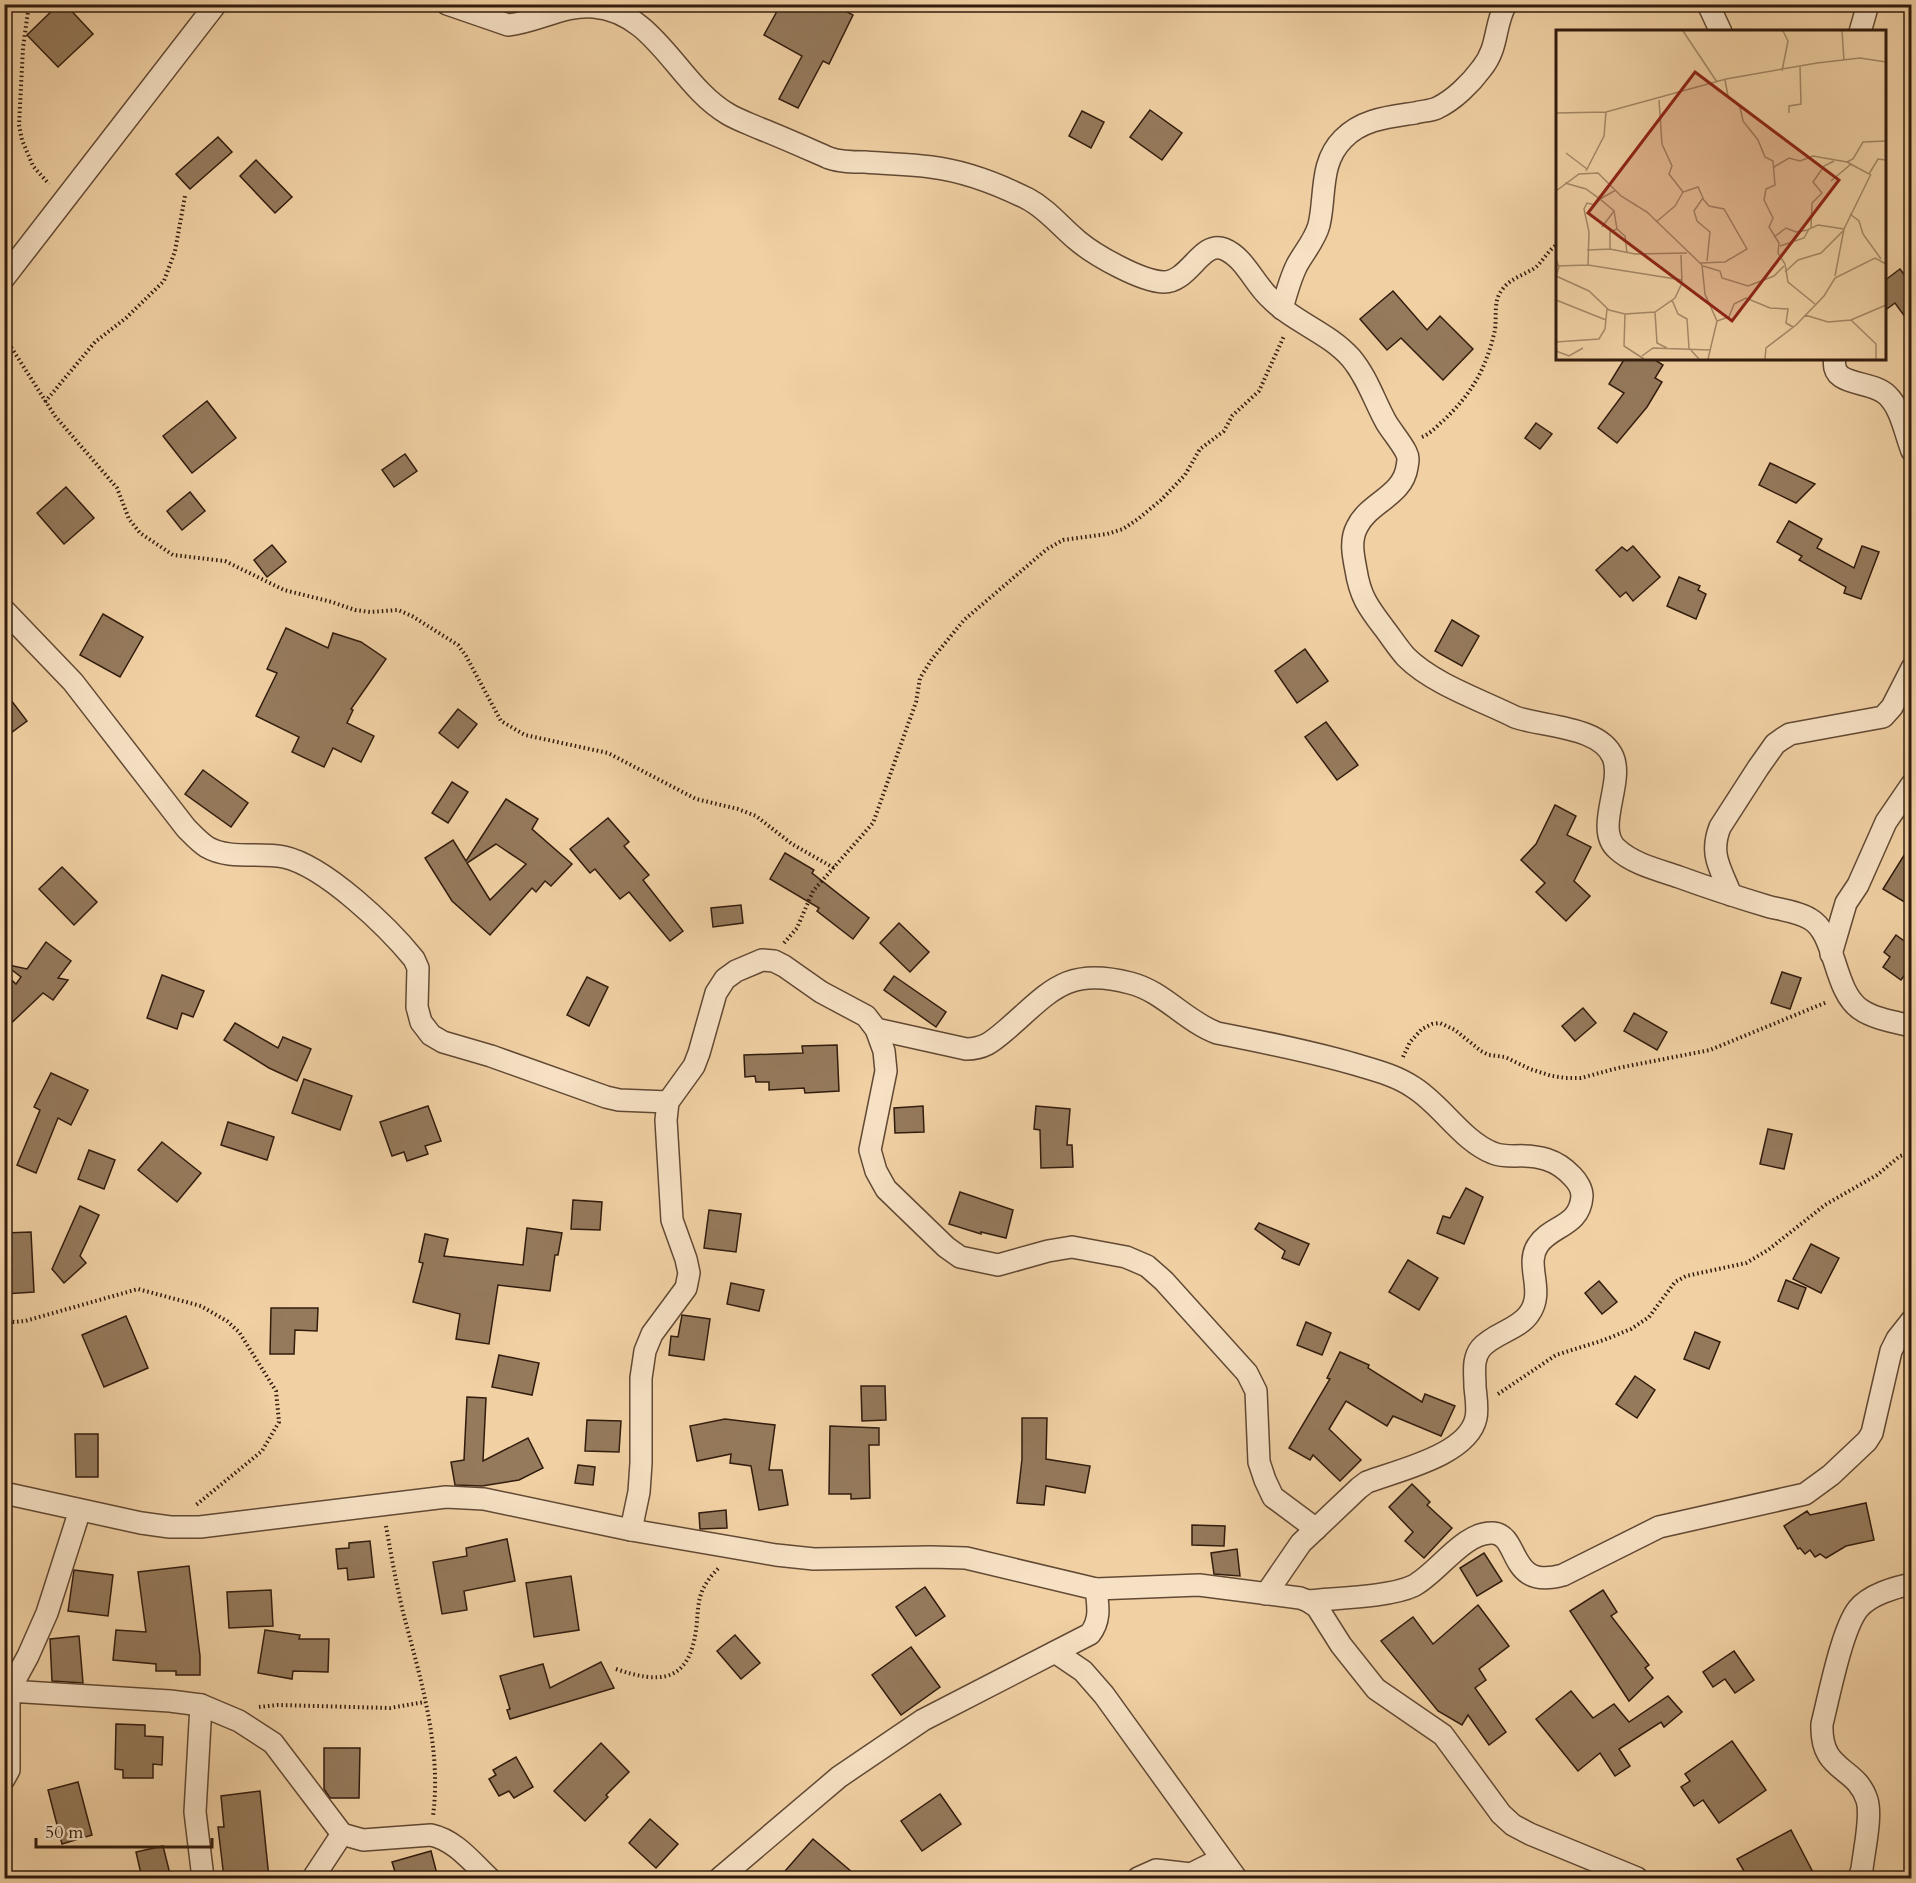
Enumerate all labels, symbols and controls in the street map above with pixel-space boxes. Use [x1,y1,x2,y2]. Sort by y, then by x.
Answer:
inset map [1556,30,1886,360]
scale bar [36,1811,212,1849]
text: 50 m [45,1820,84,1845]

